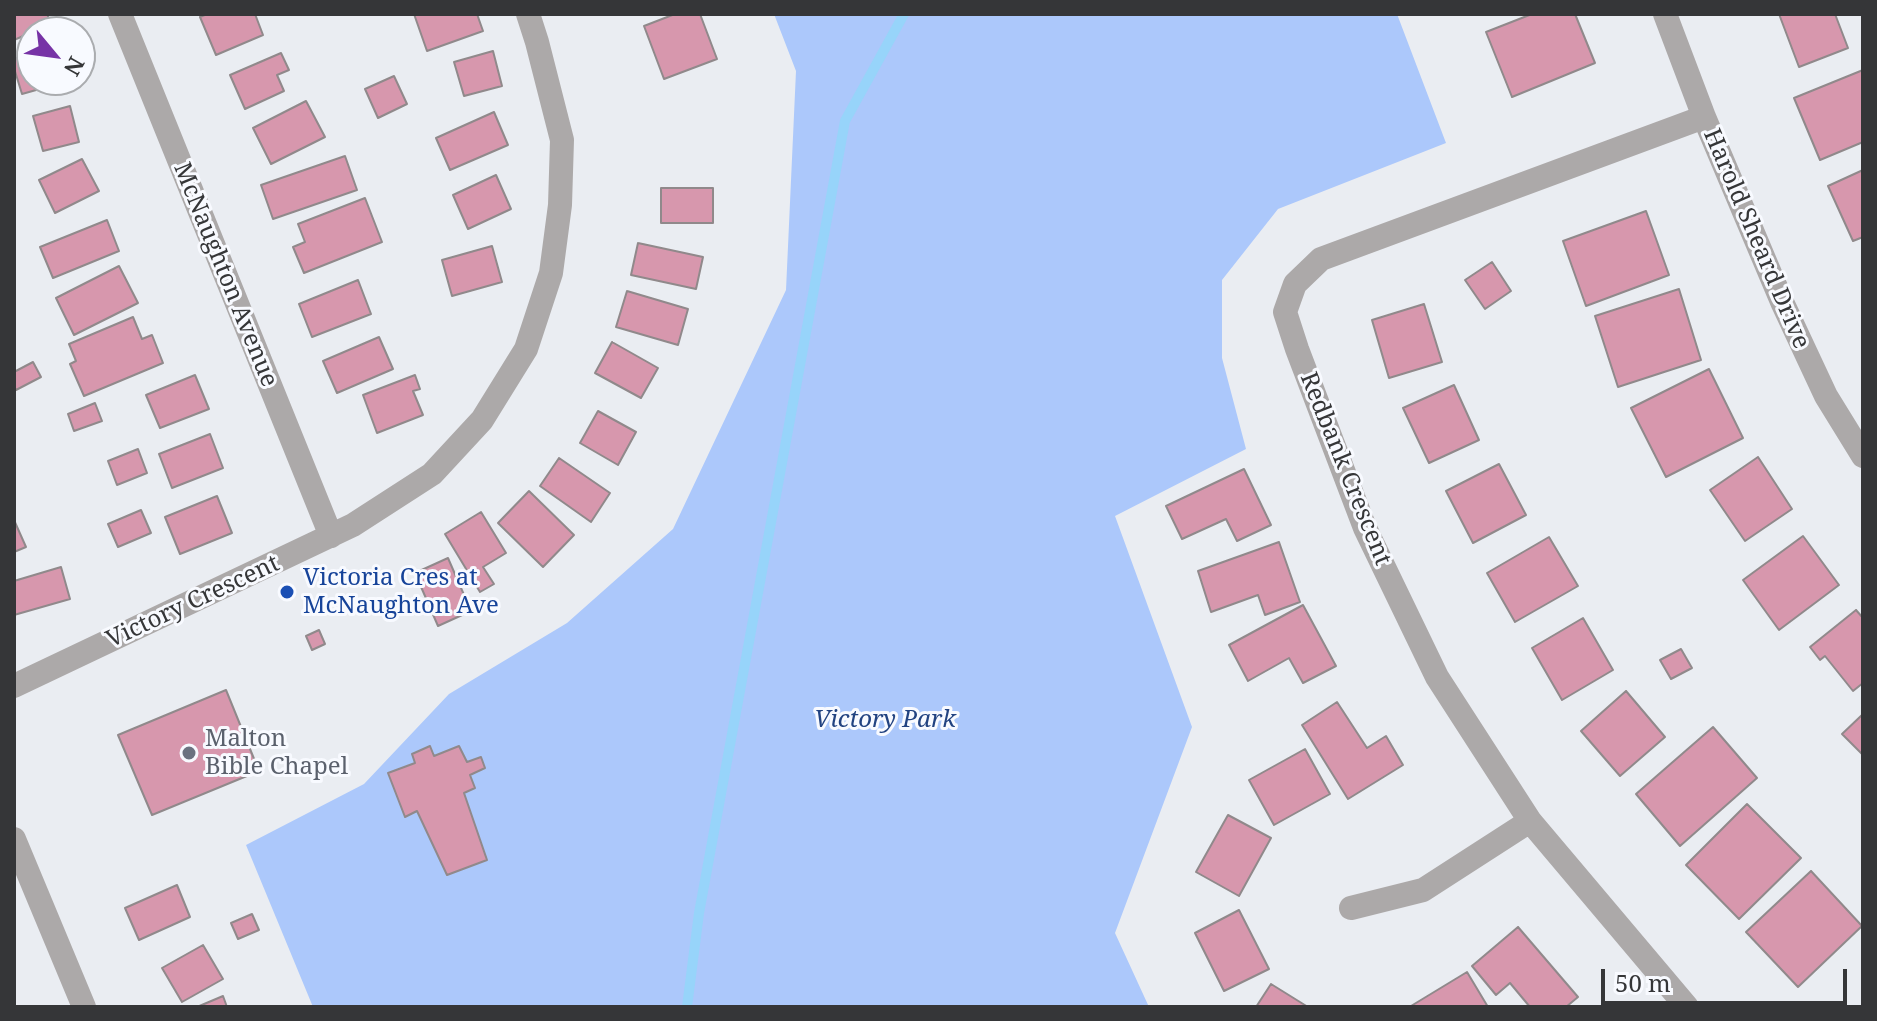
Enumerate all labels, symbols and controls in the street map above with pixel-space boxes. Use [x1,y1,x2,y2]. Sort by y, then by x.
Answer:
north arrow [16,16,96,96]
text: N [58,52,93,82]
street label: Harold Sheard Drive [1697,125,1815,353]
street label: McNaughton Avenue [167,159,283,391]
street label: Redbank Crescent [1293,368,1397,570]
street label: Victory Crescent [102,549,284,655]
place label: Victoria Cres at McNaughton Ave [303,564,499,620]
marker: Victoria Cres at McNaughton Ave [278,583,296,601]
park label: Victory Park [814,706,956,734]
place label: Malton Bible Chapel [205,725,348,781]
marker: Malton Bible Chapel [180,744,198,762]
scale bar [1605,953,1851,1003]
text: 50 m [1615,966,1671,999]

